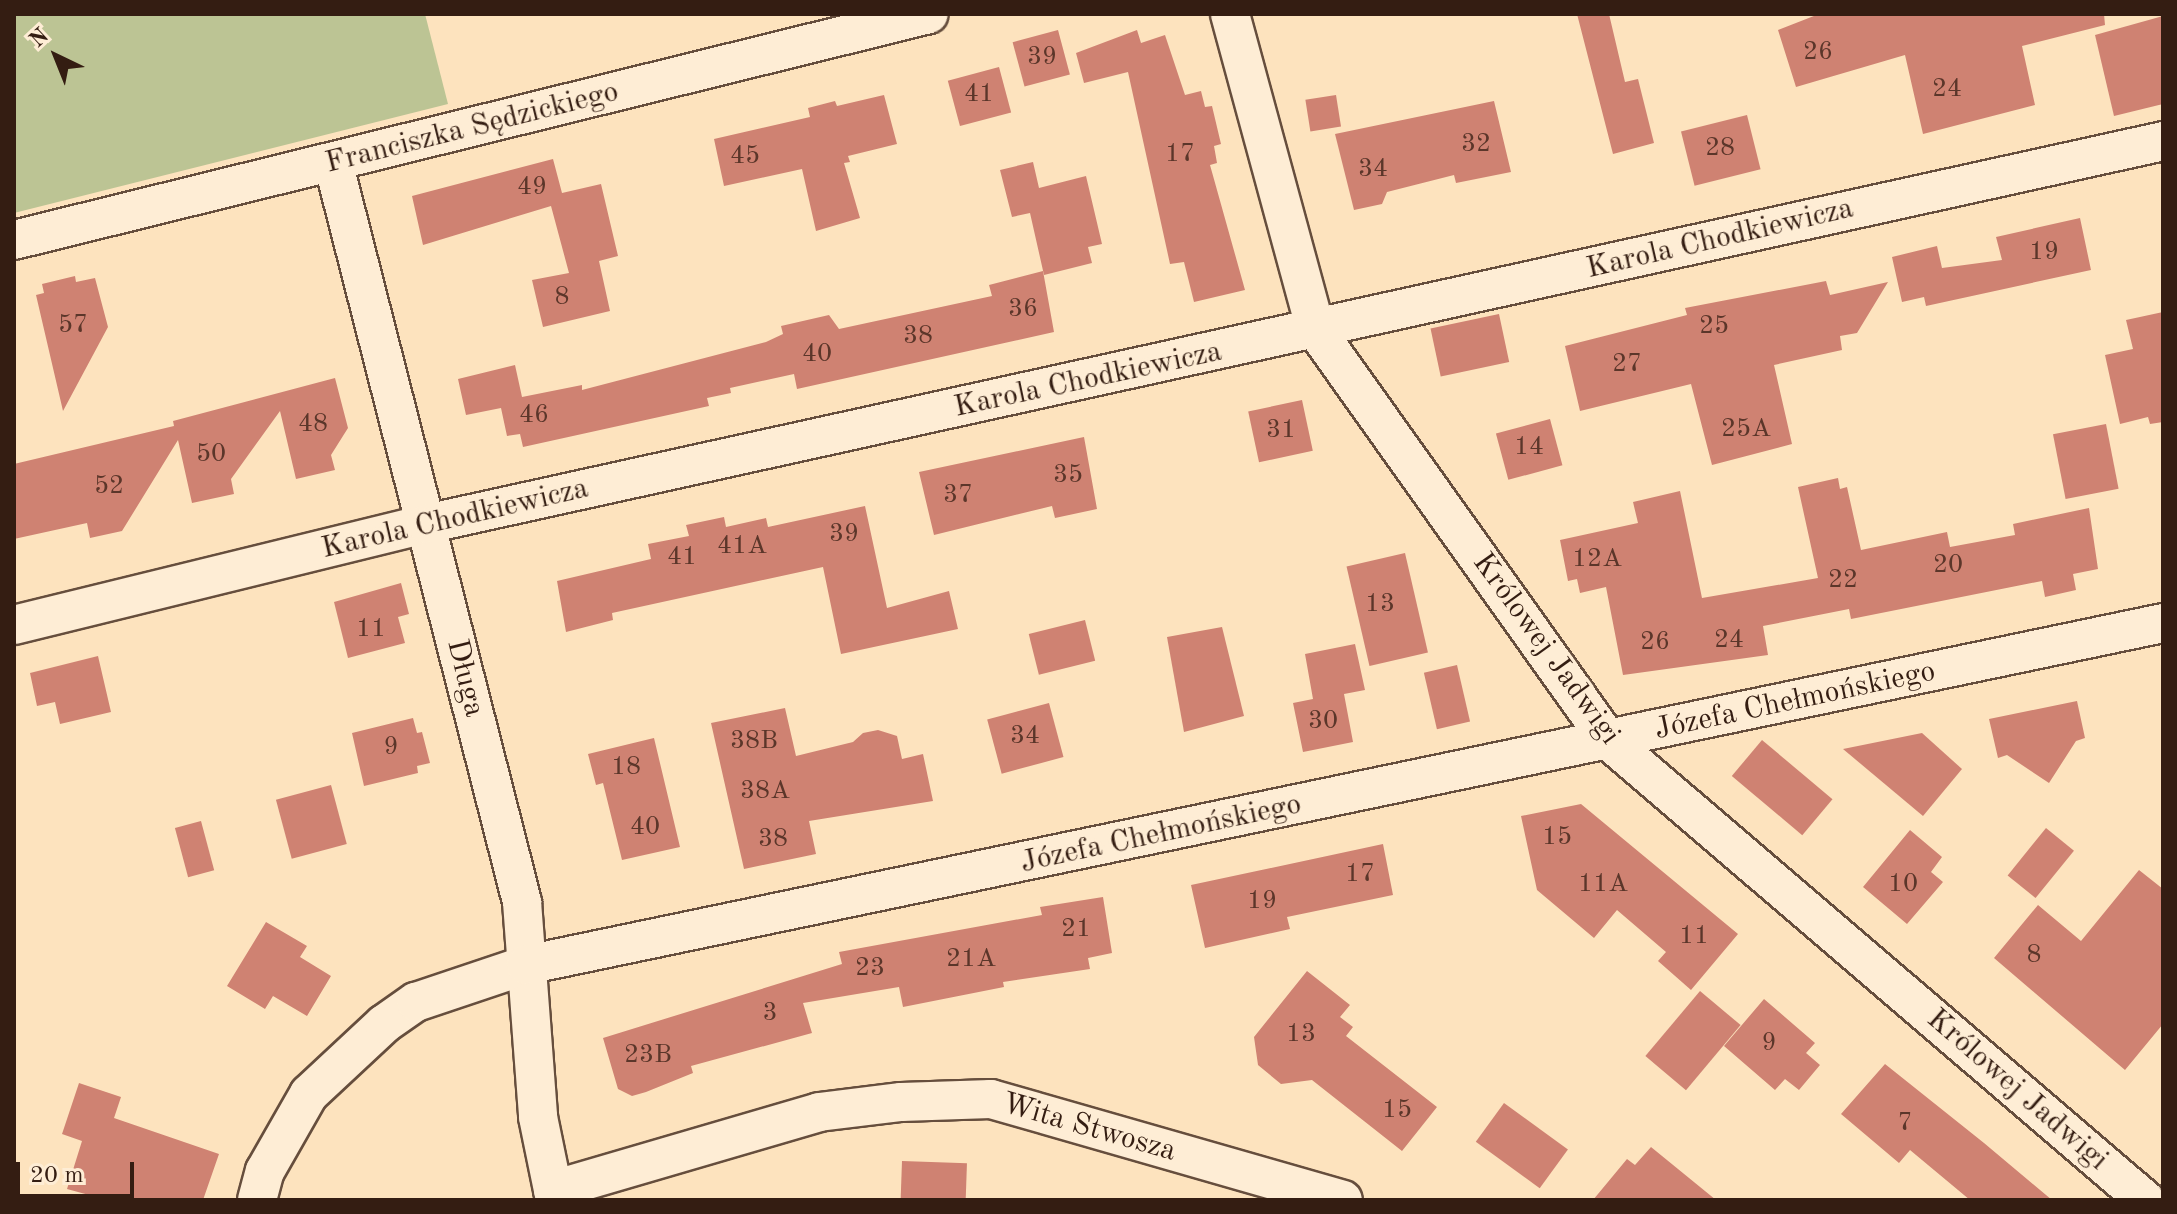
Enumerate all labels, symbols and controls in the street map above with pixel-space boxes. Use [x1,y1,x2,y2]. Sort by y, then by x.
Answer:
north arrow [16,16,96,96]
text: N [26,25,53,52]
house number: 26 [1803,37,1833,69]
house number: 39 [1027,42,1057,74]
street label: Franciszka Sędzickiego [322,74,622,182]
house number: 24 [1932,74,1962,106]
house number: 41 [964,79,994,111]
house number: 32 [1461,129,1491,161]
house number: 28 [1705,133,1735,165]
house number: 17 [1165,139,1195,171]
house number: 45 [730,141,760,173]
house number: 34 [1358,154,1388,186]
house number: 49 [517,172,547,204]
street label: Karola Chodkiewicza [1583,191,1857,287]
house number: 19 [2029,237,2059,269]
house number: 8 [554,282,570,314]
house number: 36 [1008,294,1038,326]
house number: 57 [58,310,88,342]
house number: 25 [1699,311,1729,343]
house number: 38 [903,321,933,353]
street label: Karola Chodkiewicza [951,334,1225,426]
house number: 40 [802,339,832,371]
house number: 27 [1612,349,1642,381]
house number: 46 [519,400,549,432]
house number: 48 [298,409,328,441]
house number: 25A [1721,414,1771,446]
house number: 31 [1266,415,1296,447]
house number: 14 [1514,432,1544,464]
house number: 50 [196,439,226,471]
house number: 35 [1053,460,1083,492]
house number: 52 [94,471,124,503]
street label: Karola Chodkiewicza [318,471,592,567]
house number: 37 [943,480,973,512]
house number: 39 [829,519,859,551]
house number: 41A [717,531,767,563]
house number: 41 [667,542,697,574]
house number: 12A [1572,544,1622,576]
street label: Królowej Jadwigi [1464,546,1628,752]
house number: 20 [1933,550,1963,582]
house number: 22 [1828,565,1858,597]
house number: 13 [1365,589,1395,621]
house number: 11 [356,614,386,646]
house number: 24 [1714,625,1744,657]
house number: 26 [1640,627,1670,659]
street label: Długa [438,635,492,721]
street label: Józefa Chełmońskiego [1651,654,1939,748]
house number: 30 [1308,706,1338,738]
house number: 34 [1010,721,1040,753]
house number: 38B [730,726,778,758]
house number: 9 [383,732,399,764]
house number: 18 [611,752,641,784]
house number: 38A [740,776,790,808]
street label: Józefa Chełmońskiego [1017,787,1305,881]
house number: 40 [630,812,660,844]
house number: 15 [1542,822,1572,854]
house number: 38 [758,824,788,856]
house number: 17 [1345,859,1375,891]
house number: 11A [1578,869,1628,901]
house number: 10 [1888,869,1918,901]
house number: 19 [1247,886,1277,918]
house number: 21 [1061,914,1091,946]
house number: 11 [1679,921,1709,953]
house number: 8 [2026,940,2042,972]
house number: 21A [946,944,996,976]
house number: 23 [855,953,885,985]
house number: 3 [762,998,778,1030]
street label: Królowej Jadwigi [1919,1002,2115,1178]
house number: 13 [1286,1019,1316,1051]
house number: 9 [1761,1028,1777,1060]
house number: 23B [624,1040,672,1072]
street label: Wita Stwosza [998,1086,1180,1170]
house number: 15 [1382,1095,1412,1127]
house number: 7 [1897,1108,1913,1140]
scale bar [20,1146,138,1196]
text: 20 m [30,1164,84,1188]

